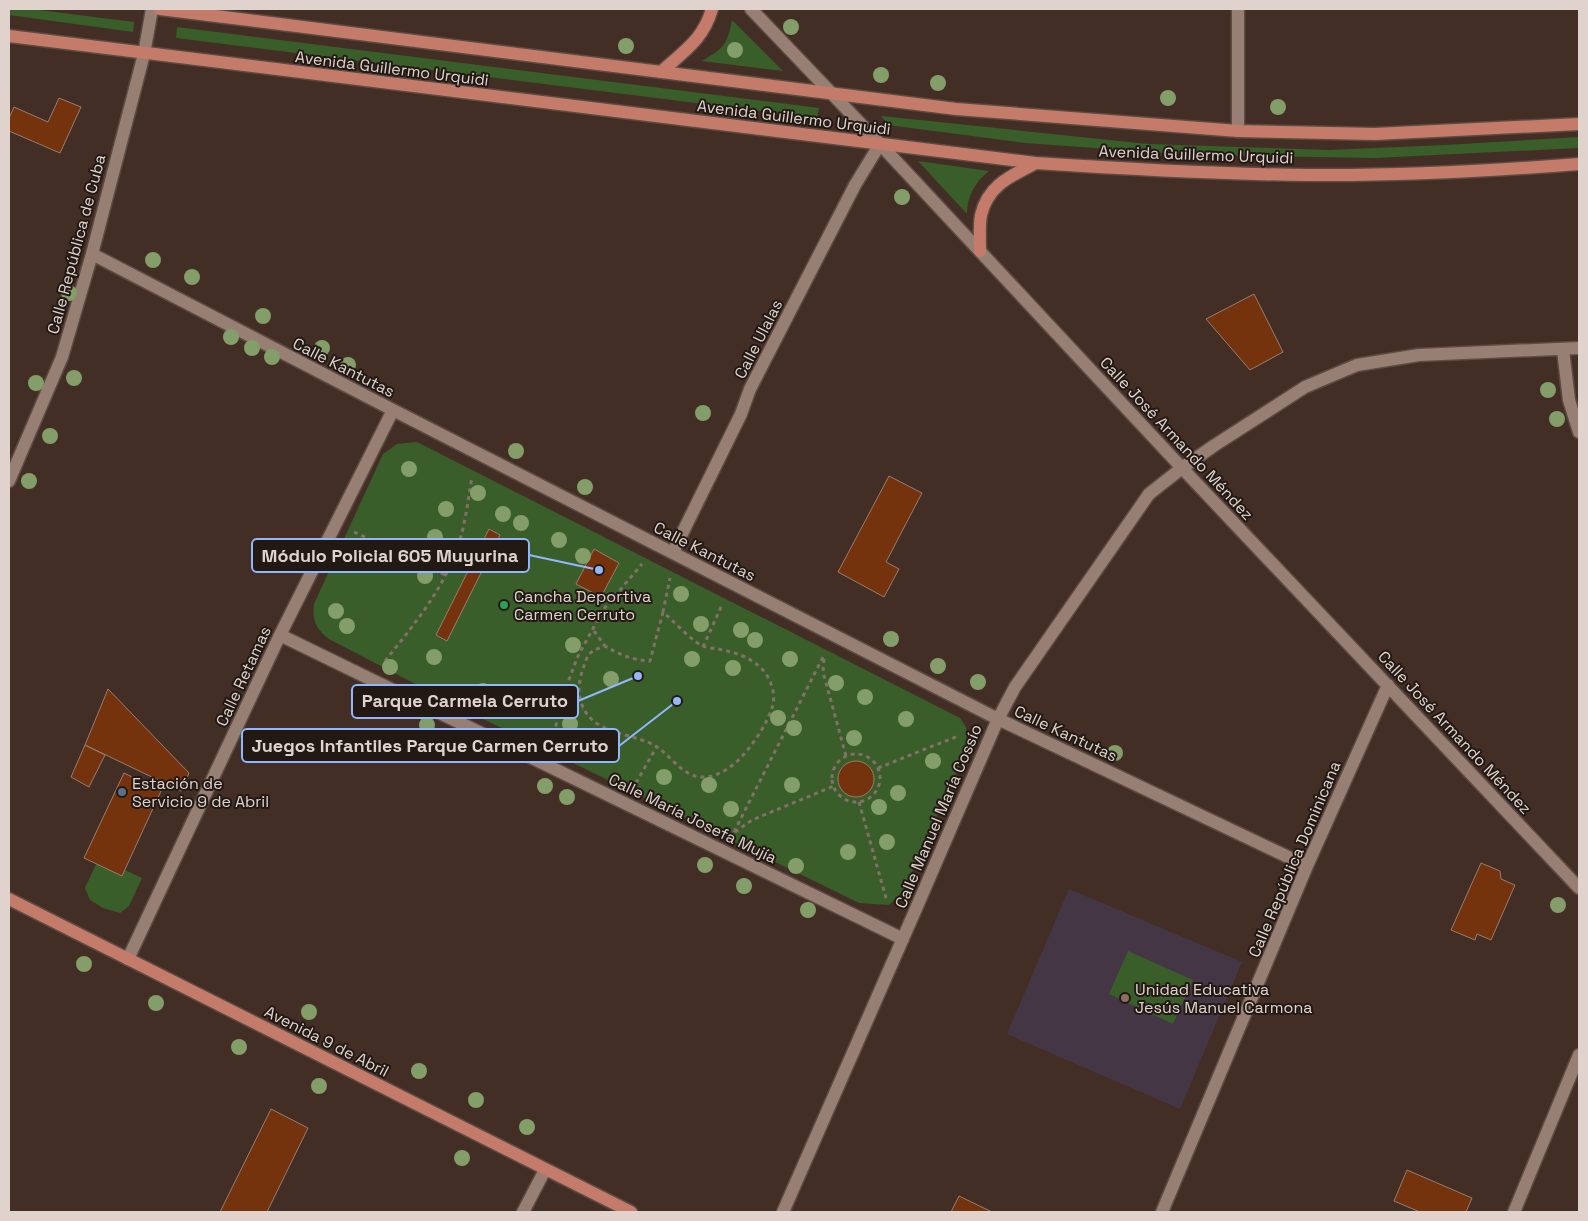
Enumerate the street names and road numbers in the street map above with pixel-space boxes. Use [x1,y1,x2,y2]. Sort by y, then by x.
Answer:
street label: Avenida Guillermo Urquidi [294,46,490,91]
street label: Avenida Guillermo Urquidi [696,95,892,140]
street label: Avenida Guillermo Urquidi [1098,141,1294,168]
street label: Calle República de Cuba [42,152,111,336]
street label: Calle Ulalas [730,296,787,382]
street label: Calle Kantutas [289,333,398,402]
street label: Calle José Armando Méndez [1095,352,1258,524]
street label: Calle Kantutas [650,517,759,586]
street label: Calle Retamas [211,623,276,730]
street label: Calle José Armando Méndez [1373,646,1536,818]
street label: Calle Kantutas [1011,700,1121,767]
street label: Calle Manuel María Cossío [890,721,987,911]
street label: Calle República Dominicana [1244,758,1345,961]
street label: Calle María Josefa Mujía [605,769,780,868]
street label: Avenida 9 de Abril [261,1001,392,1082]

